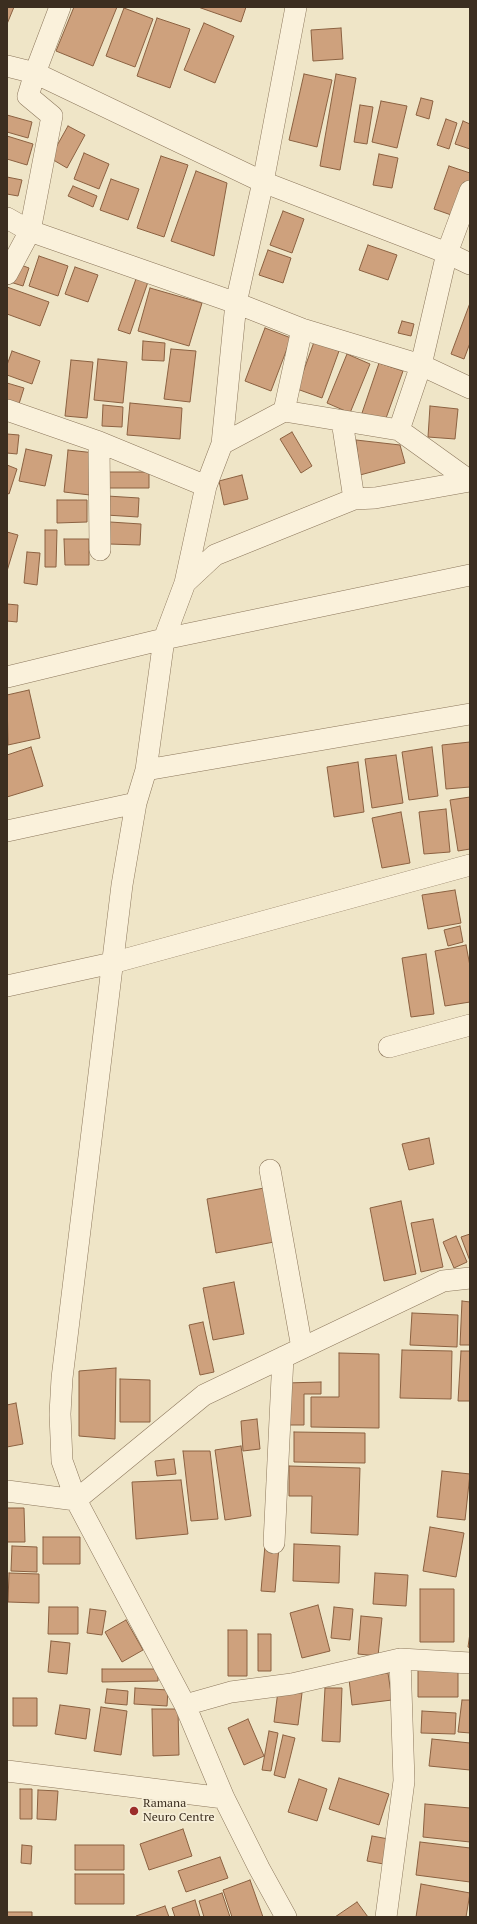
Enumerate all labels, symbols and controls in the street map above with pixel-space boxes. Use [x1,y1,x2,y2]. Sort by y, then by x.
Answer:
place label: Ramana Neuro Centre [143,1797,215,1825]
marker: Ramana Neuro Centre [128,1805,140,1817]

